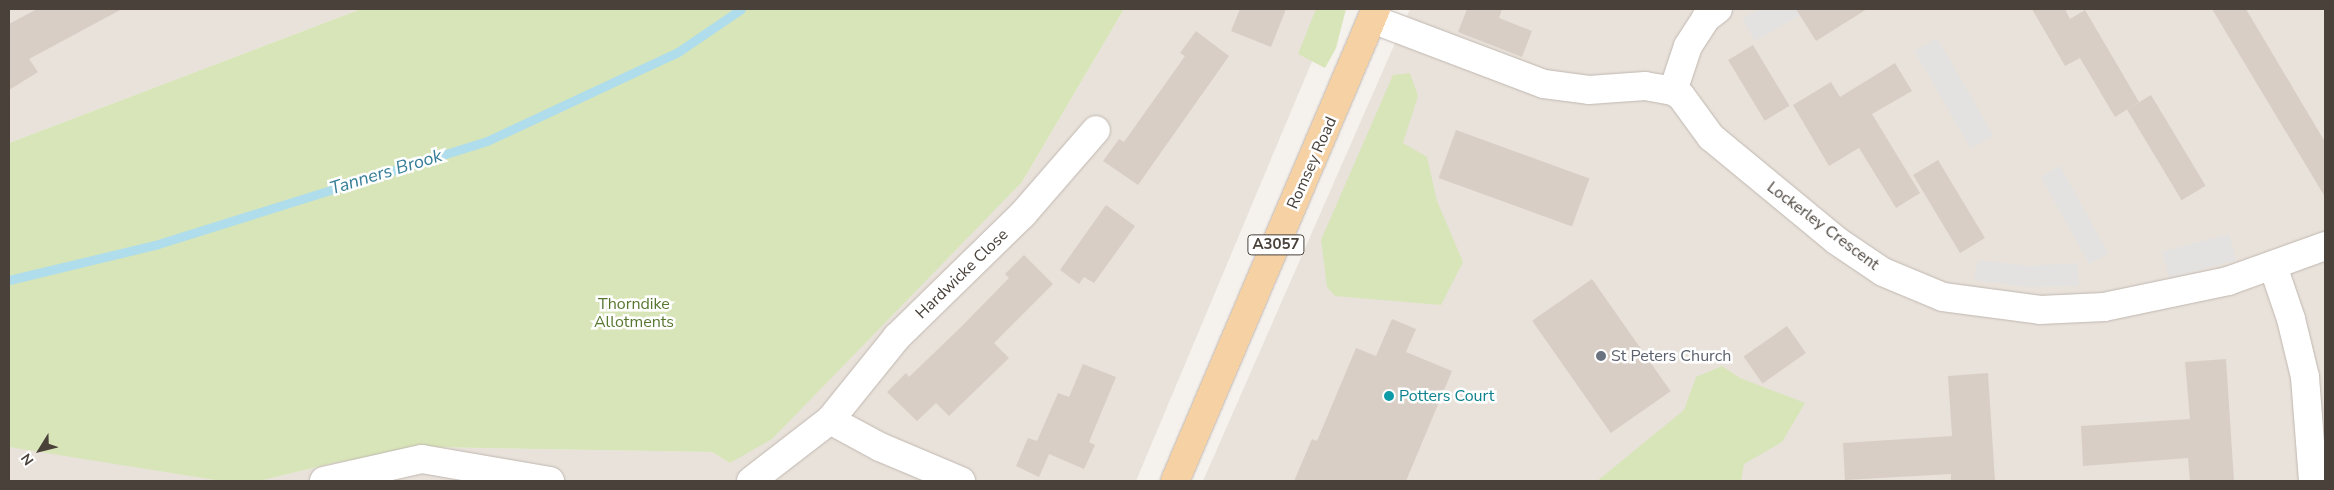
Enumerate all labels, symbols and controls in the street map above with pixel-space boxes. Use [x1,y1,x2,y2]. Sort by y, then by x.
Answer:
street label: Romsey Road [1283,114,1341,212]
water label: Tanners Brook [327,145,445,199]
street label: Lockerley Crescent [1763,178,1883,274]
street label: Hardwicke Close [912,225,1012,323]
road number: A3057 [1247,232,1305,258]
park label: Thorndike Allotments [594,294,674,332]
place label: St Peters Church [1611,346,1731,366]
marker: St Peters Church [1595,350,1607,362]
place label: Potters Court [1399,386,1494,406]
marker: Potters Court [1383,390,1395,402]
north arrow [15,425,65,475]
text: N [17,449,38,469]

